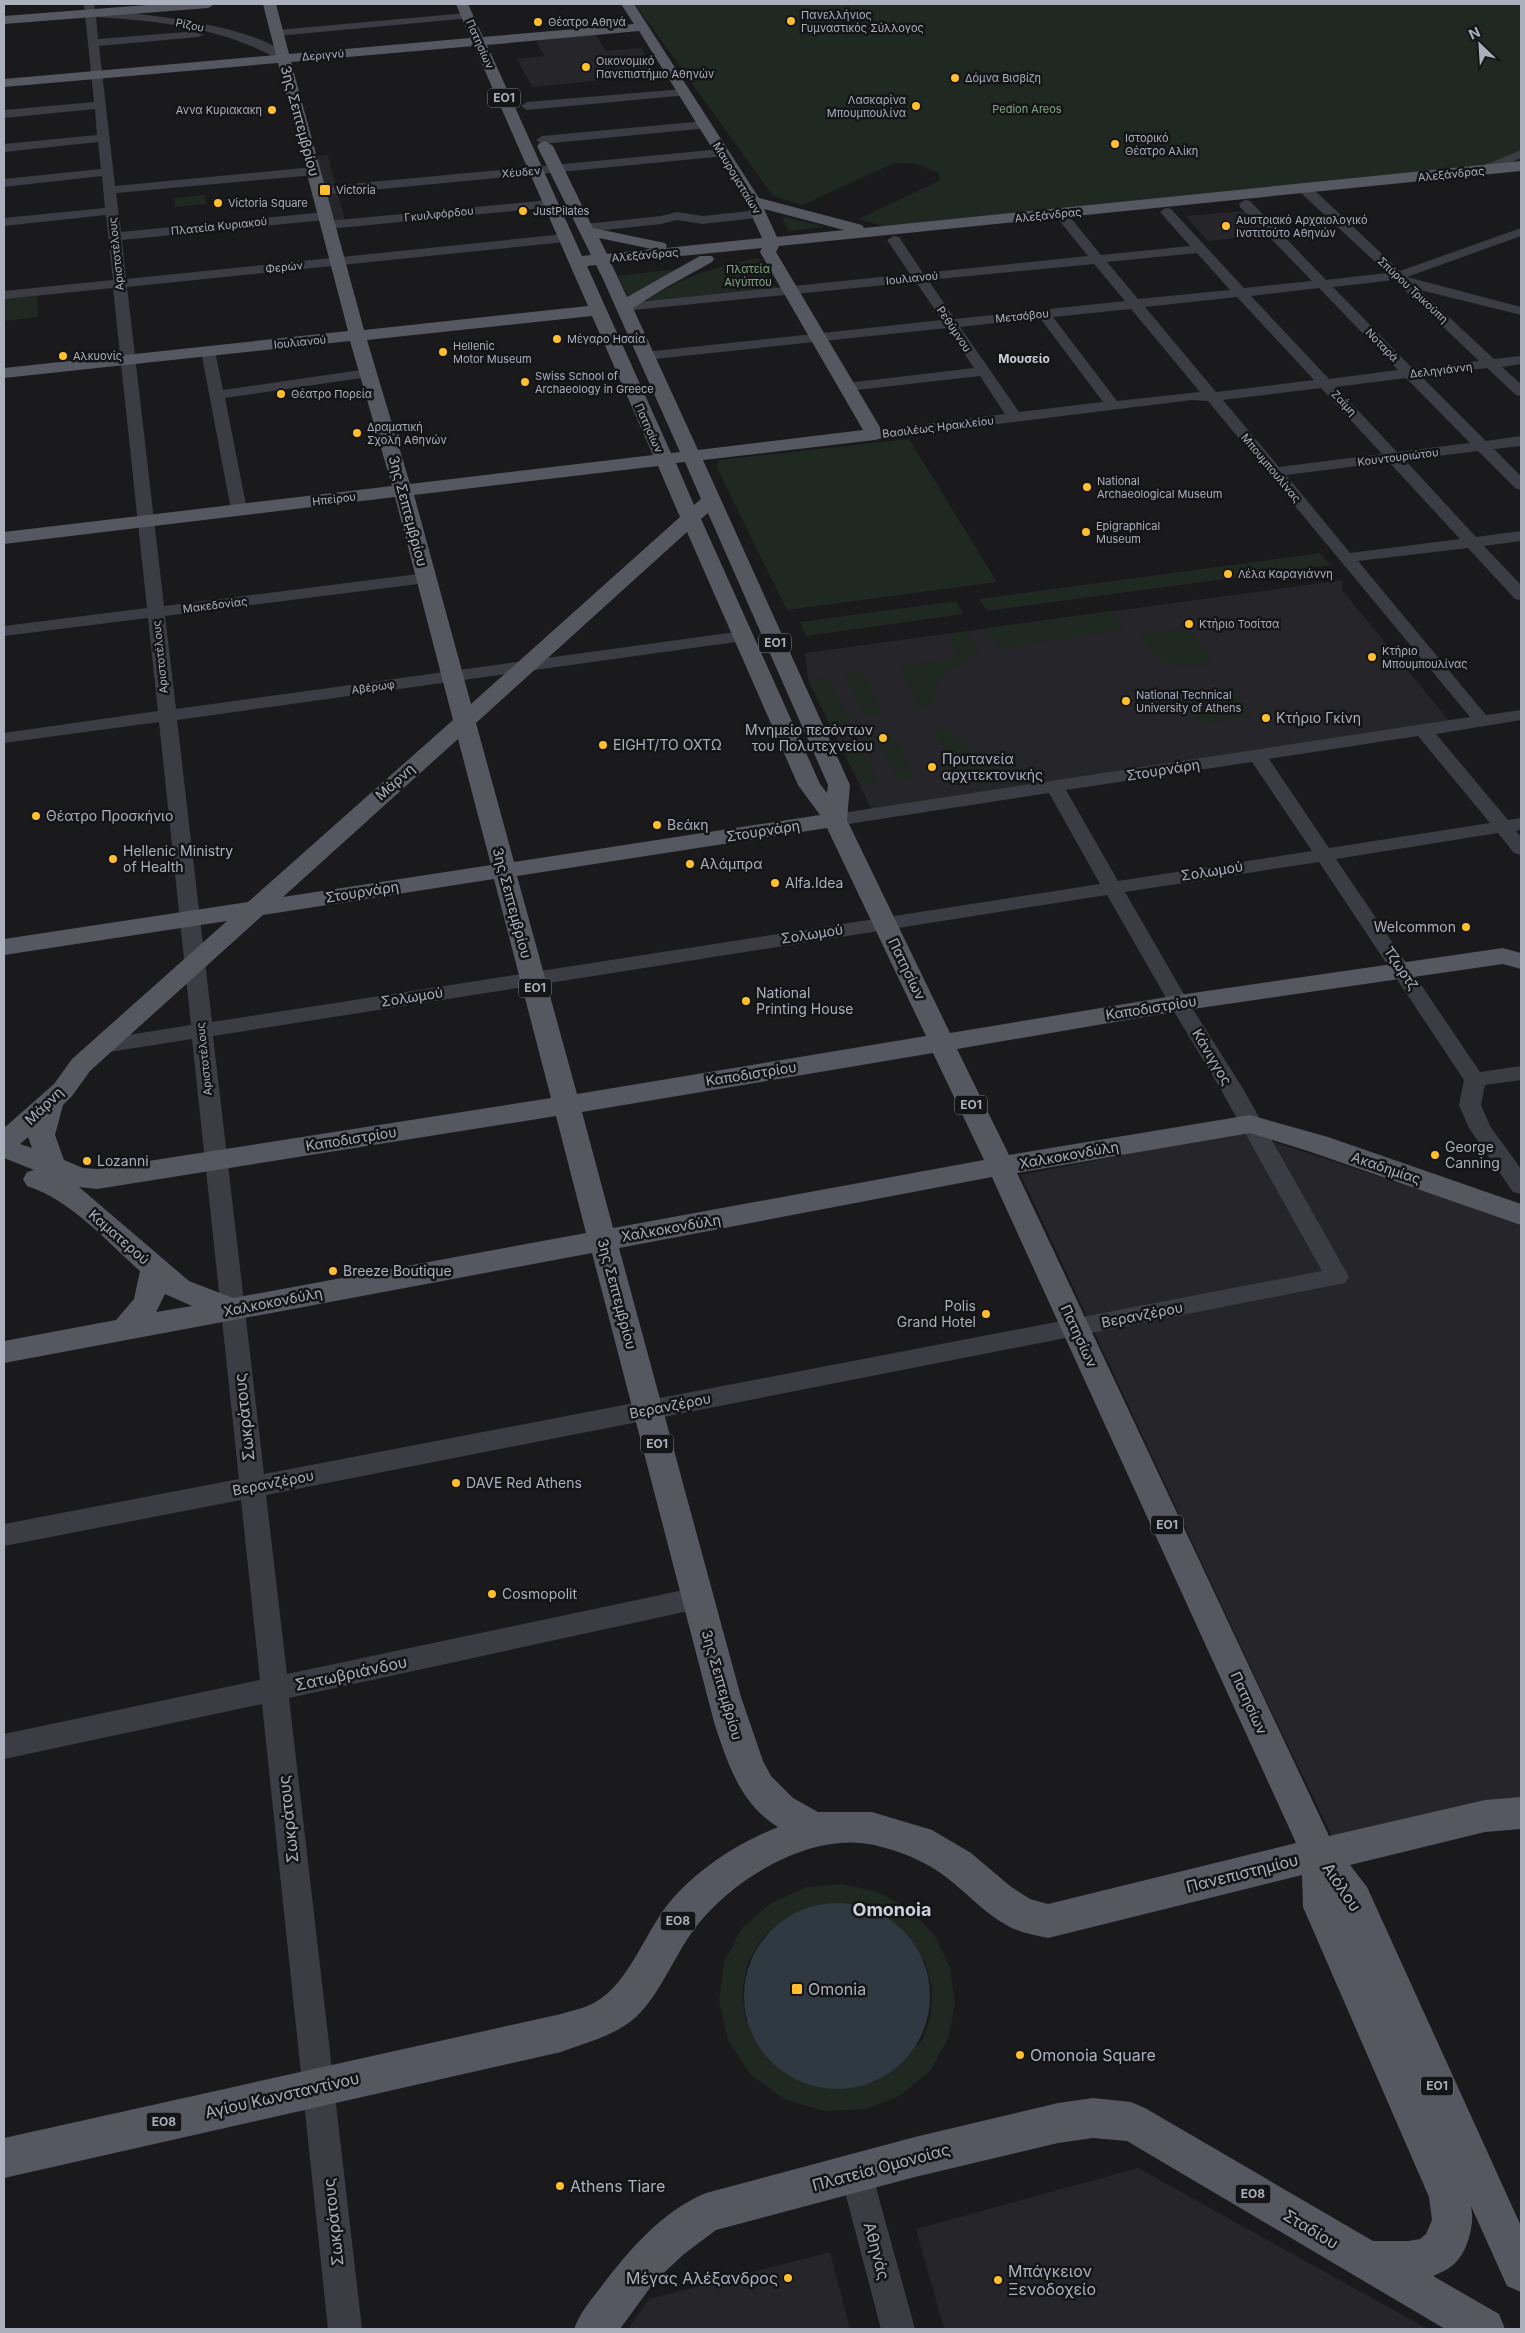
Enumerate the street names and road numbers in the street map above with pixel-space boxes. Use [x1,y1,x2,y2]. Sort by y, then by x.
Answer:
street label: Ρίζου [174,15,206,35]
street label: Πατησίων [463,17,497,71]
street label: Δεριγνύ [301,46,345,64]
street label: 3ης Σεπτεμβρίου [278,64,323,178]
road number: ΕΟ1 [488,89,520,108]
street label: Μαυροματαίων [710,139,764,217]
street label: Χέυδεν [501,163,541,181]
street label: Αλεξάνδρας [1417,164,1485,184]
street label: Γκυιλφόρδου [404,203,474,225]
street label: Αλεξάνδρας [1014,205,1082,225]
street label: Πλατεία Κυριακού [170,214,268,238]
street label: Αριστοτέλους [105,217,127,291]
street label: Αλεξάνδρας [611,245,679,265]
street label: Σπύρου Τρικούπη [1375,254,1451,326]
street label: Φερών [265,258,304,276]
street label: Ιουλιανού [885,268,939,288]
street label: Ρεθύμνου [934,304,974,354]
street label: Μετσόβου [995,306,1049,326]
street label: Νοταρά [1363,325,1401,365]
street label: Ιουλιανού [273,332,327,352]
street label: Δεληγιάννη [1409,359,1473,381]
street label: Ζαΐμη [1329,387,1359,419]
street label: Πατησίων [632,401,666,455]
street label: Βασιλέως Ηρακλείου [881,413,995,441]
street label: Μπουμπουλίνας [1238,431,1304,505]
street label: Κουντουριώτου [1357,445,1439,469]
street label: 3ης Σεπτεμβρίου [386,454,431,568]
street label: Ηπείρου [311,489,357,509]
street label: Μακεδονίας [182,594,248,616]
street label: Αριστοτέλους [149,620,171,694]
road number: ΕΟ1 [759,634,791,652]
street label: Αβέρωφ [350,677,396,697]
street label: Στουρνάρη [1125,755,1201,784]
street label: Μάρνη [372,760,418,804]
street label: Στουρνάρη [725,816,801,845]
street label: 3ης Σεπτεμβρίου [490,846,535,960]
street label: Σολωμού [1180,857,1244,884]
street label: Στουρνάρη [324,877,400,906]
street label: Σολωμού [780,920,844,947]
street label: Πατησίων [885,935,930,1003]
street label: Τζωρτζ [1381,943,1422,993]
road number: ΕΟ1 [519,978,551,998]
street label: Σολωμού [380,983,444,1010]
street label: Καποδιστρίου [1104,992,1198,1023]
street label: Αριστοτέλους [193,1022,215,1096]
street label: Κάνιγγος [1189,1026,1236,1088]
street label: Καποδιστρίου [704,1058,798,1089]
street label: Μάρνη [21,1083,66,1128]
road number: ΕΟ1 [955,1096,987,1114]
street label: Καποδιστρίου [304,1123,398,1154]
street label: Χαλκοκονδύλη [1018,1137,1120,1172]
street label: Ακαδημίας [1349,1148,1423,1187]
street label: Καματερού [85,1206,153,1268]
street label: Χαλκοκονδύλη [620,1210,722,1245]
street label: 3ης Σεπτεμβρίου [595,1237,640,1351]
street label: Χαλκοκονδύλη [222,1284,324,1319]
street label: Βερανζέρου [1100,1298,1184,1331]
street label: Πατησίων [1058,1302,1101,1370]
street label: Σωκράτους [229,1372,259,1462]
street label: Βερανζέρου [628,1389,712,1422]
road number: ΕΟ1 [641,1435,673,1454]
street label: Βερανζέρου [231,1466,315,1499]
road number: ΕΟ1 [1151,1516,1183,1534]
street label: 3ης Σεπτεμβρίου [699,1628,746,1742]
street label: Σατωβριάνδου [293,1651,409,1695]
street label: Πατησίων [1228,1669,1271,1737]
street label: Σωκράτους [273,1774,303,1864]
street label: Πανεπιστημίου [1184,1849,1300,1897]
street label: Αιόλου [1319,1859,1365,1915]
road number: ΕΟ8 [660,1912,696,1930]
street label: Αγίου Κωνσταντίνου [203,2068,361,2122]
road number: ΕΟ1 [1421,2076,1453,2096]
road number: ΕΟ8 [146,2112,182,2132]
street label: Πλατεία Ομονοίας [810,2139,952,2195]
street label: Σωκράτους [318,2177,348,2267]
road number: ΕΟ8 [1236,2184,1270,2204]
street label: Σταδίου [1280,2205,1342,2253]
street label: Αθηνάς [860,2220,894,2282]

